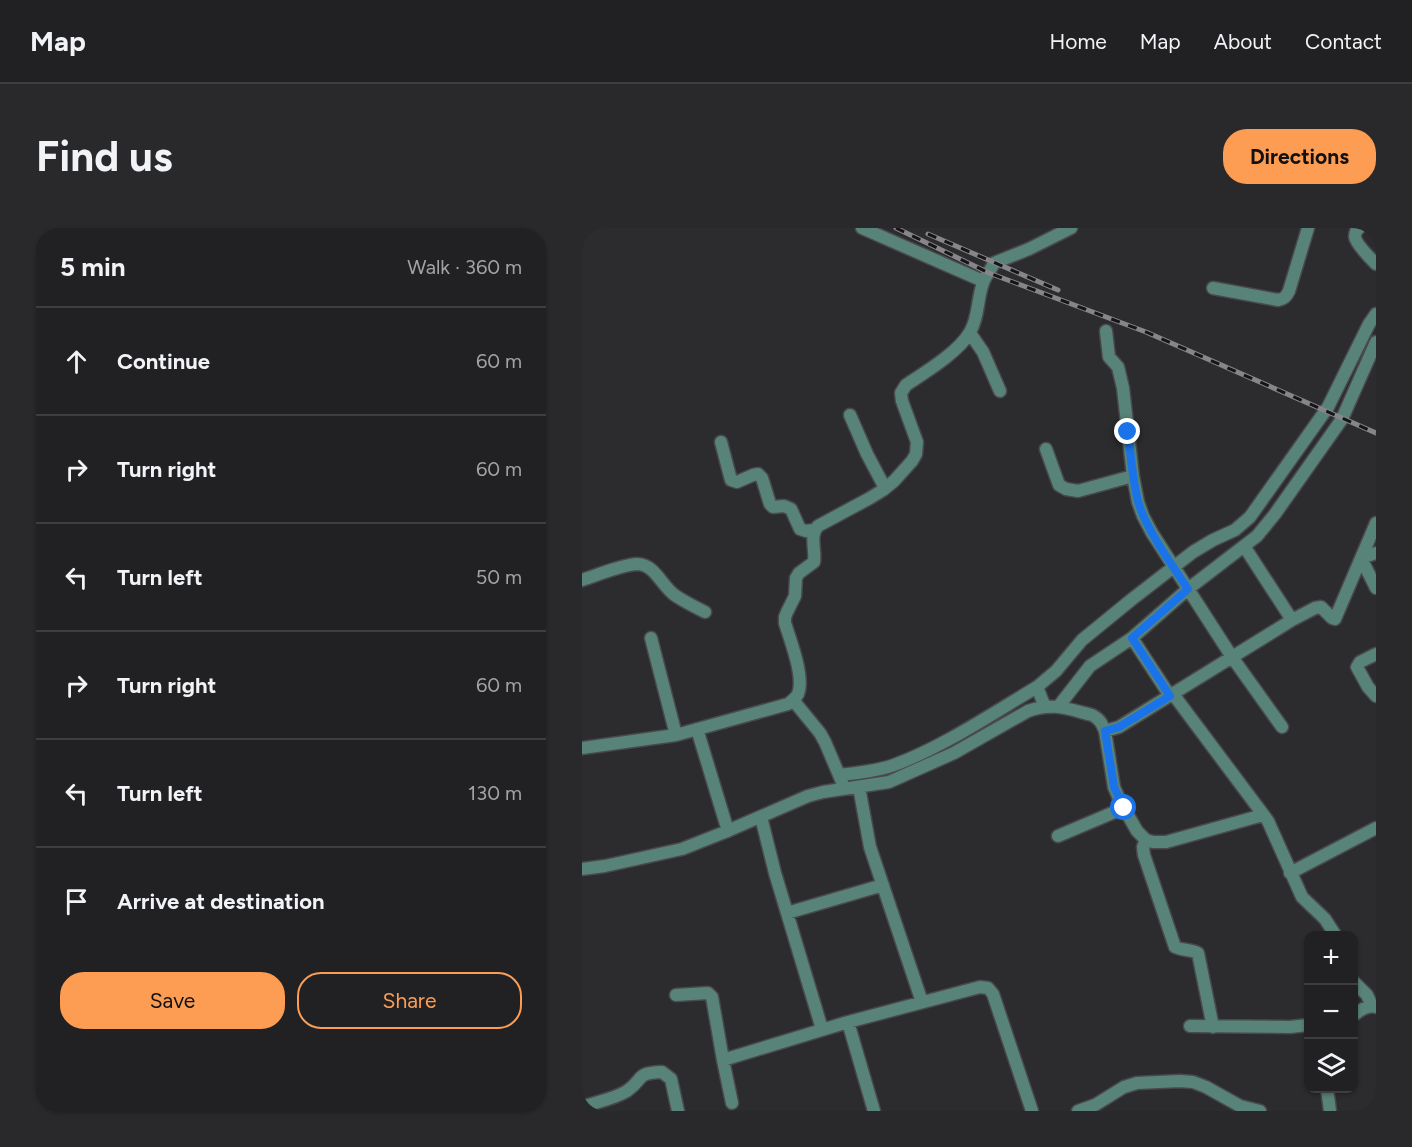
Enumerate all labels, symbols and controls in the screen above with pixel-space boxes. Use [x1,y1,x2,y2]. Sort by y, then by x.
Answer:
text: Map [30,24,86,58]
text: Home [1050,29,1107,54]
text: Map [1140,29,1181,54]
text: About [1214,29,1272,54]
text: Contact [1305,29,1382,54]
button: Directions [1223,129,1376,184]
text: Find us [36,131,173,182]
text: 5 min [60,251,126,283]
text: Walk · 360 m [407,255,522,279]
icon: ahead [60,345,93,378]
text: Continue [117,348,210,375]
text: 60 m [476,349,522,373]
route end [1114,418,1140,444]
icon: right [60,453,93,486]
text: Turn right [117,456,216,483]
text: 60 m [476,457,522,481]
icon: left [60,561,93,594]
text: Turn left [117,564,203,591]
text: 50 m [476,565,522,589]
icon: right [60,669,93,702]
text: Turn right [117,672,216,699]
text: 60 m [476,673,522,697]
icon: left [60,777,93,810]
text: Turn left [117,780,203,807]
text: 130 m [468,781,522,805]
route start [1110,794,1136,820]
icon: arrive [60,885,93,918]
text: Arrive at destination [117,888,325,915]
map controls [1304,931,1358,1093]
button: + [1304,931,1358,985]
button: Save [60,972,285,1029]
button: Share [297,972,522,1029]
button: − [1304,985,1358,1039]
button: layers [1304,1039,1358,1093]

